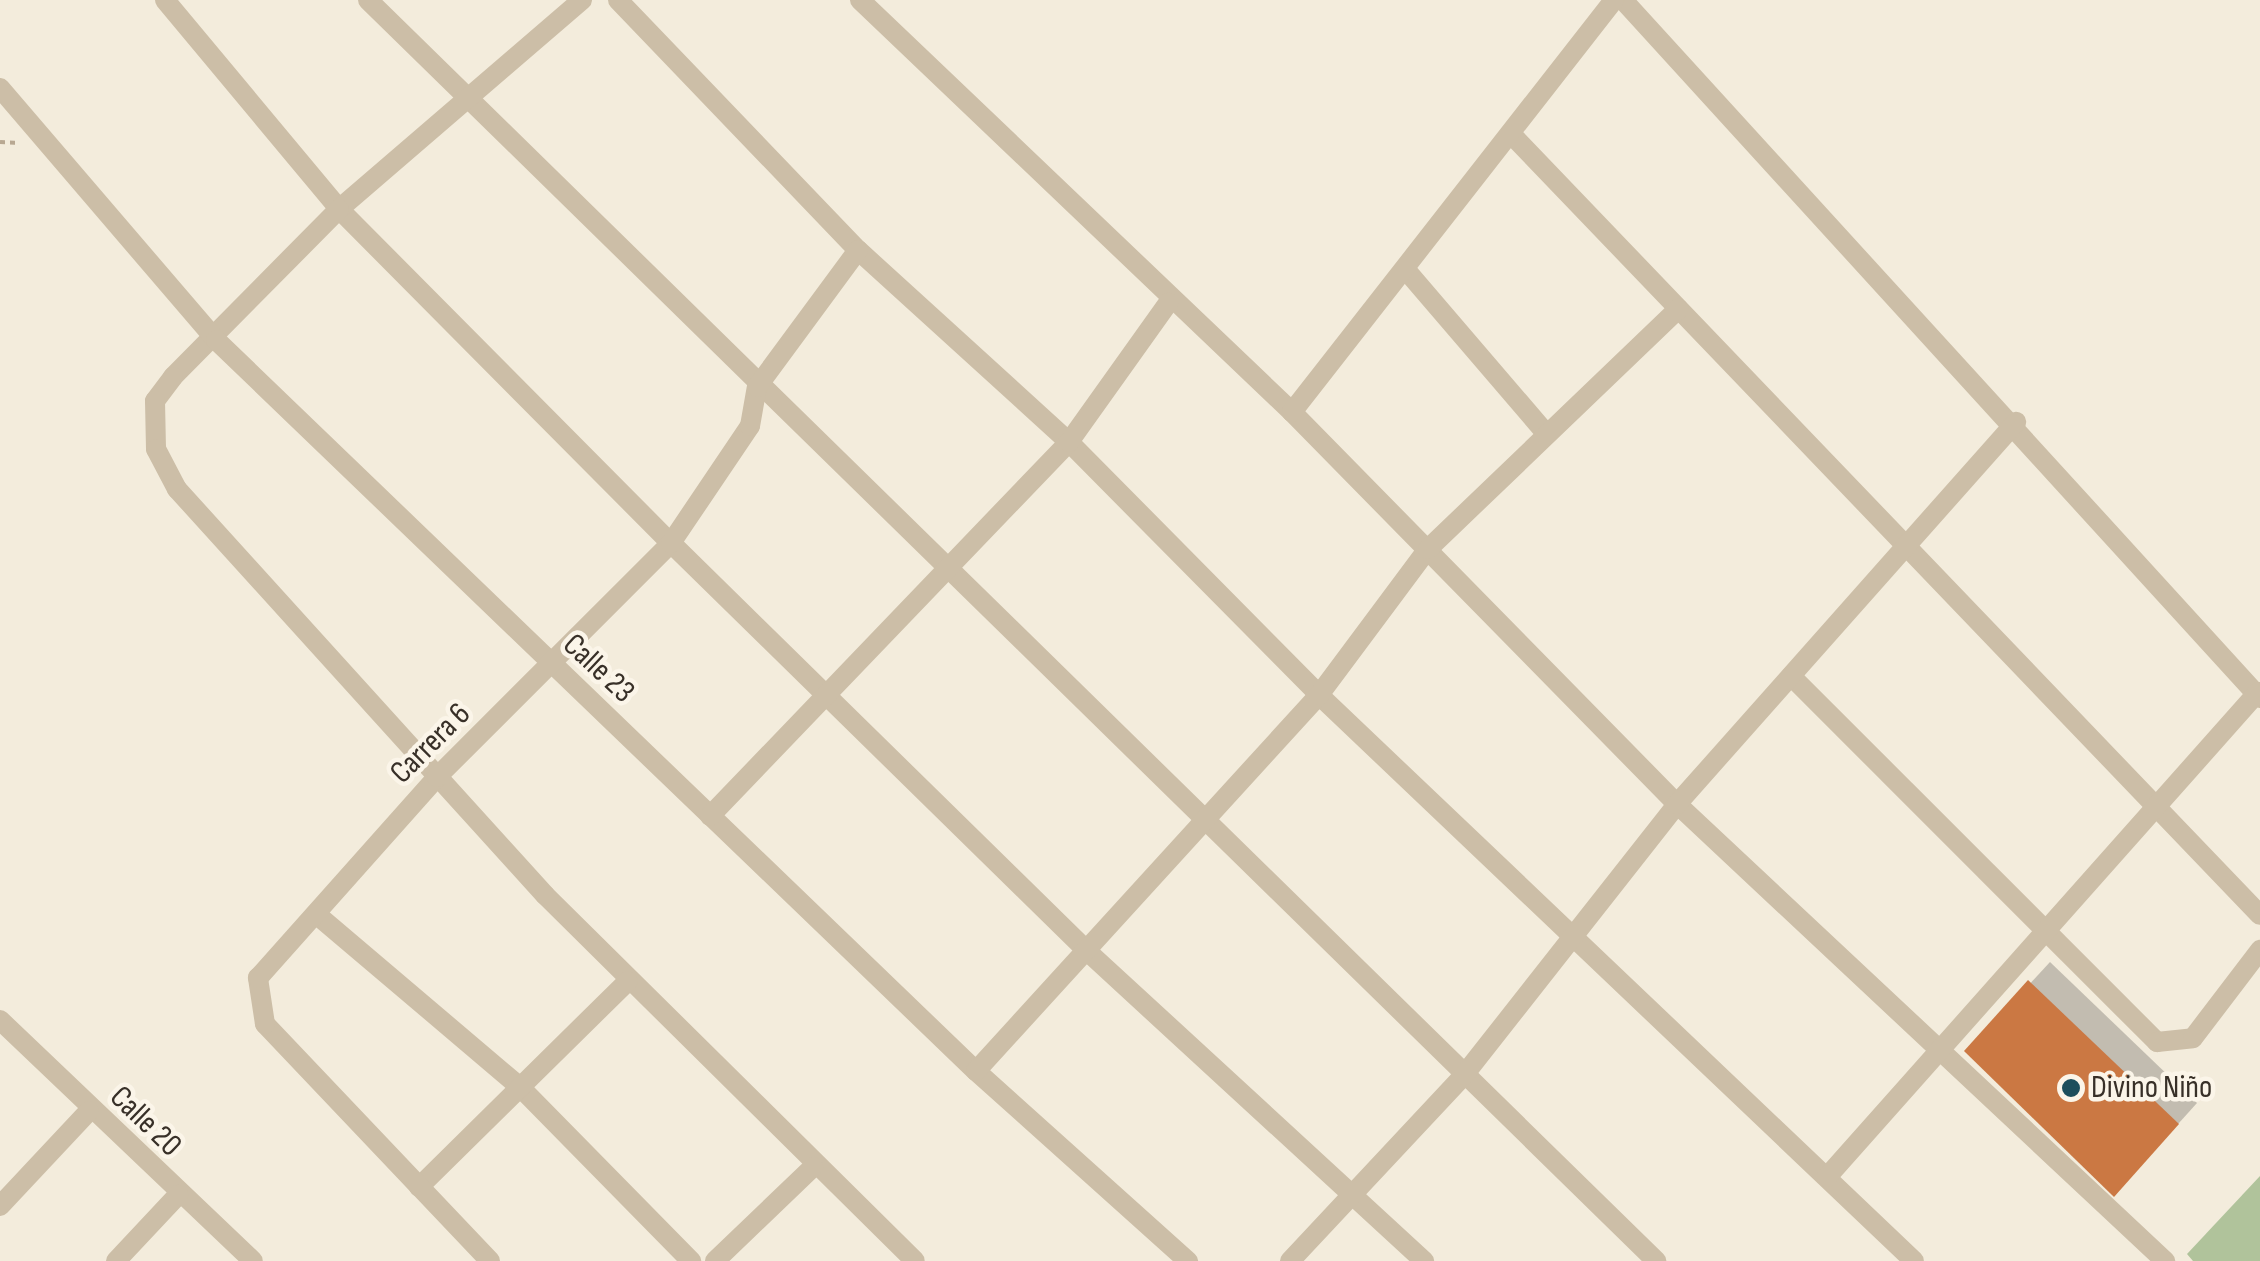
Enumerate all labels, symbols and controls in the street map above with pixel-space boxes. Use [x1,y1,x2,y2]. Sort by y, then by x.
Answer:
street label: Calle 23 [554,626,642,712]
street label: Carrera 6 [383,696,479,792]
place label: Divino Niño [2091,1069,2212,1107]
marker: Divino Niño [2060,1077,2082,1099]
street label: Calle 20 [101,1079,189,1165]

